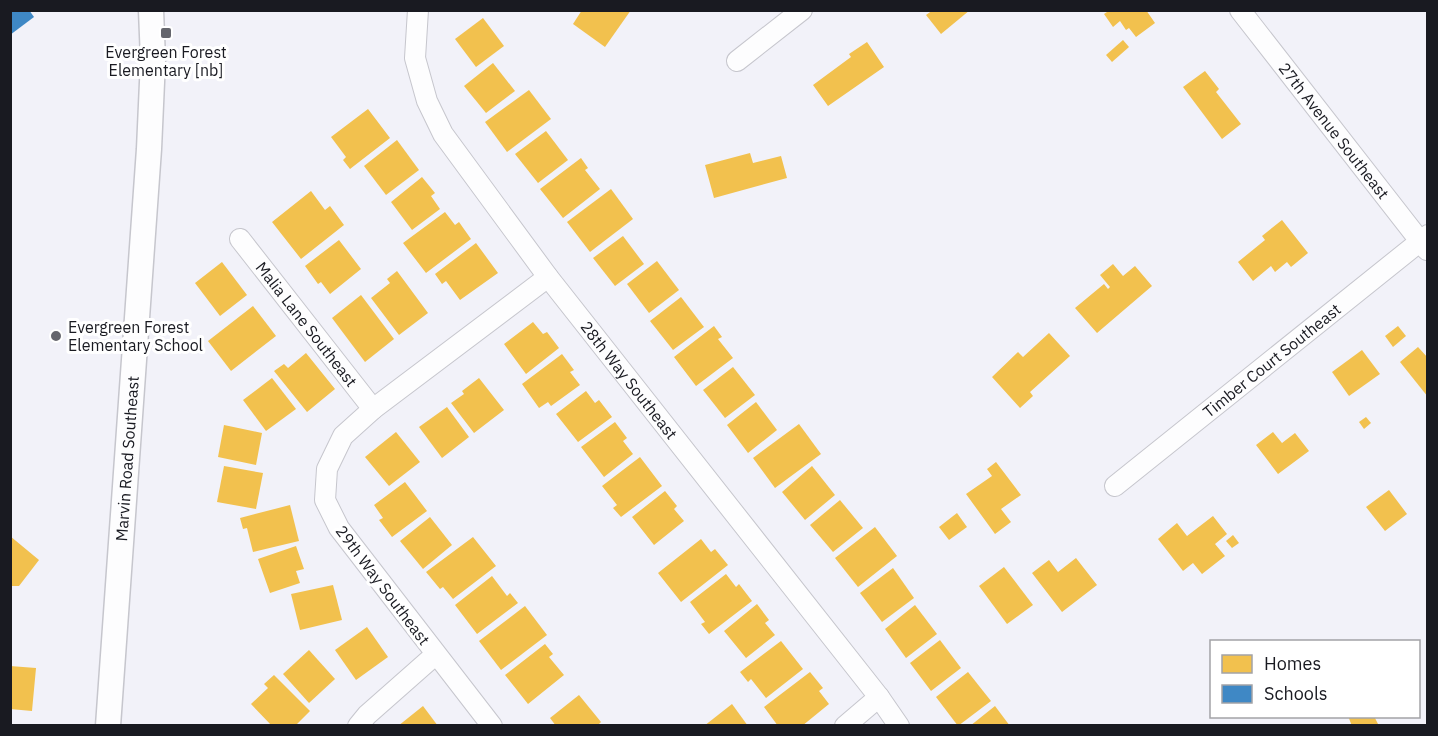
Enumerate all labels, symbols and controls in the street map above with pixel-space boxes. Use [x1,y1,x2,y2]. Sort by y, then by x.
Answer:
marker: Evergreen Forest Elementary [nb] [159,26,173,40]
place label: Evergreen Forest Elementary [nb] [105,42,227,80]
street label: 27th Avenue Southeast [1275,58,1393,203]
street label: Malia Lane Southeast [251,258,362,391]
street label: Timber Court Southeast [1199,299,1345,422]
place label: Evergreen Forest Elementary School [68,317,203,355]
street label: 28th Way Southeast [577,317,682,443]
marker: Evergreen Forest Elementary School [49,329,63,343]
street label: Marvin Road Southeast [111,375,143,542]
street label: 29th Way Southeast [331,521,435,649]
legend [1210,640,1420,718]
text: Homes [1264,652,1321,675]
text: Schools [1264,682,1328,705]

